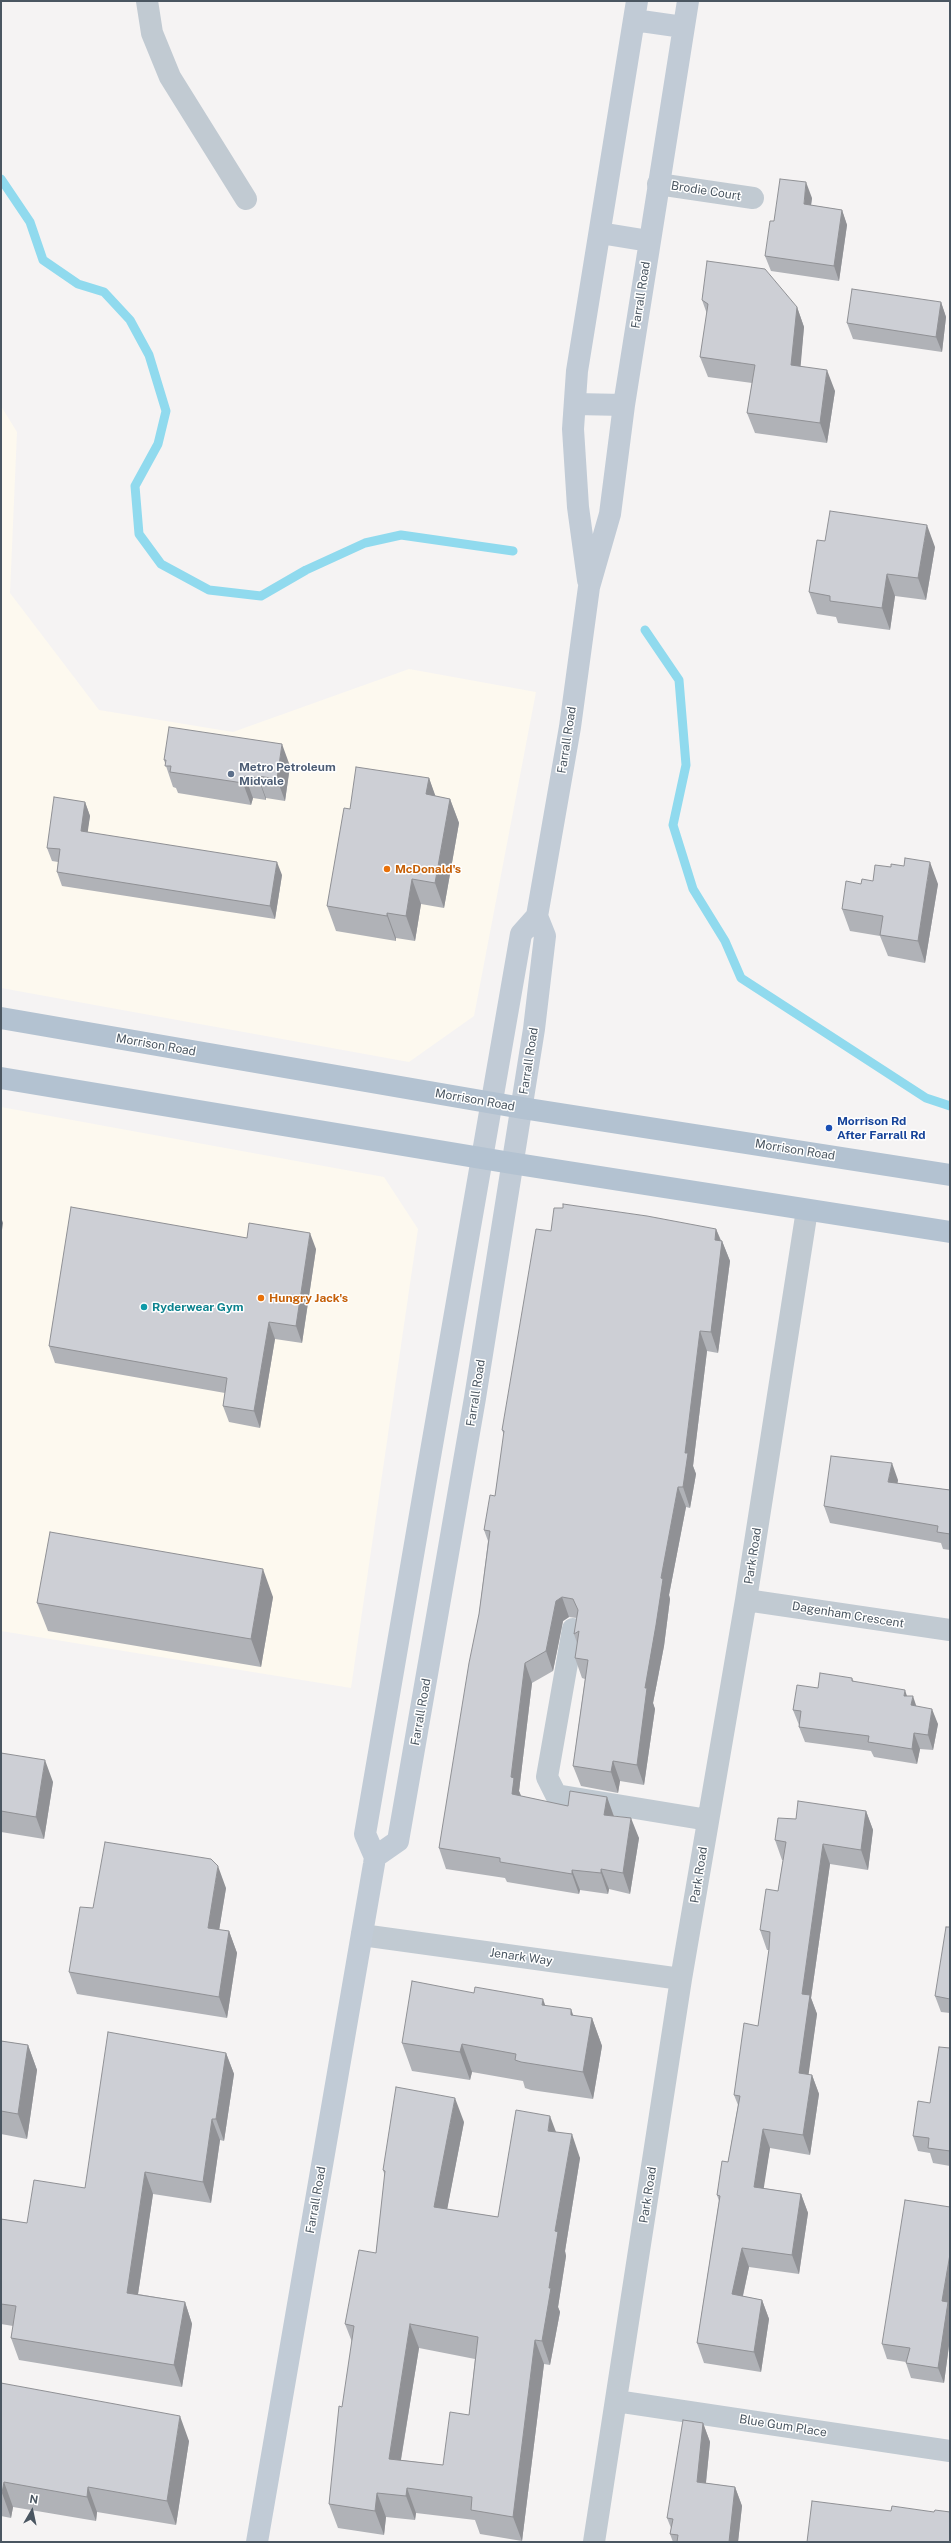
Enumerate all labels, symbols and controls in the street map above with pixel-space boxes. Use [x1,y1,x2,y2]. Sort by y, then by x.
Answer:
street label: Brodie Court [670,178,742,204]
street label: Farrall Road [629,260,653,330]
street label: Farrall Road [555,705,579,775]
place label: Metro Petroleum Midvale [239,760,336,788]
marker: Metro Petroleum Midvale [226,769,236,779]
place label: McDonald's [395,862,461,876]
marker: McDonald's [382,864,392,874]
street label: Farrall Road [517,1026,541,1096]
street label: Morrison Road [115,1031,197,1059]
street label: Morrison Road [434,1086,516,1114]
place label: Morrison Rd After Farrall Rd [837,1114,926,1142]
marker: Morrison Rd After Farrall Rd [824,1123,834,1133]
street label: Morrison Road [754,1137,836,1163]
place label: Hungry Jack's [269,1291,348,1305]
marker: Hungry Jack's [256,1293,266,1303]
place label: Ryderwear Gym [152,1300,243,1314]
marker: Ryderwear Gym [139,1302,149,1312]
street label: Farrall Road [464,1358,488,1428]
street label: Park Road [741,1527,765,1585]
street label: Dagenham Crescent [791,1599,905,1631]
street label: Farrall Road [408,1677,434,1747]
street label: Park Road [687,1846,711,1904]
street label: Jenark Way [489,1945,553,1969]
street label: Farrall Road [303,2165,329,2235]
street label: Park Road [636,2166,660,2224]
street label: Blue Gum Place [738,2412,828,2440]
north arrow [12,2491,52,2531]
text: N [29,2493,39,2506]

